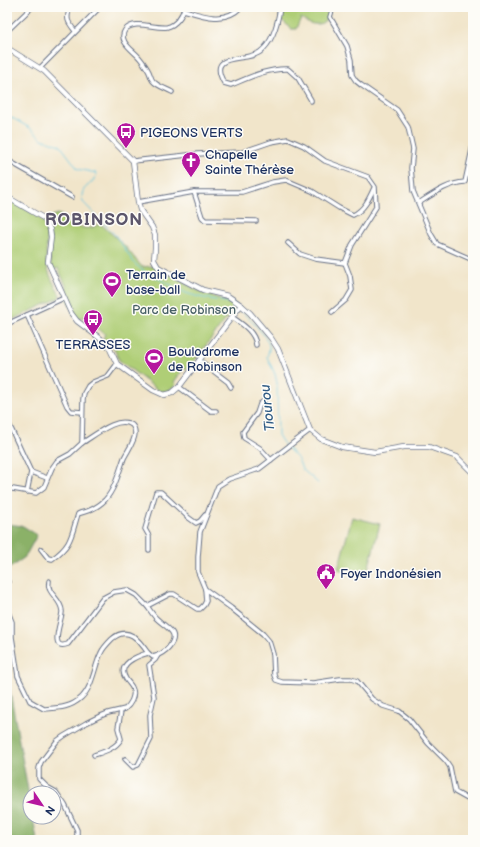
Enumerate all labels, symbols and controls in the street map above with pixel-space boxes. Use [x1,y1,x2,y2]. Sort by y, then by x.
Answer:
bus stop icon: PIGEONS VERTS [115,121,137,149]
place label: PIGEONS VERTS [140,125,243,141]
place label: Chapelle Sainte Thérèse [205,147,294,178]
church icon: Chapelle Sainte Thérèse [180,150,202,178]
district label: ROBINSON [45,210,143,230]
place label: Terrain de base-ball [126,267,186,298]
sports icon: Terrain de base-ball [101,270,123,298]
park label: Parc de Robinson [132,302,236,318]
bus stop icon: TERRASSES [82,308,104,336]
place label: TERRASSES [56,337,131,353]
place label: Boulodrome de Robinson [168,344,242,375]
sports icon: Boulodrome de Robinson [143,347,165,375]
water label: Tiourou [257,383,278,432]
public building icon: Foyer Indonésien [315,562,337,590]
place label: Foyer Indonésien [340,566,441,582]
north arrow [22,785,62,825]
text: N [42,803,57,818]

